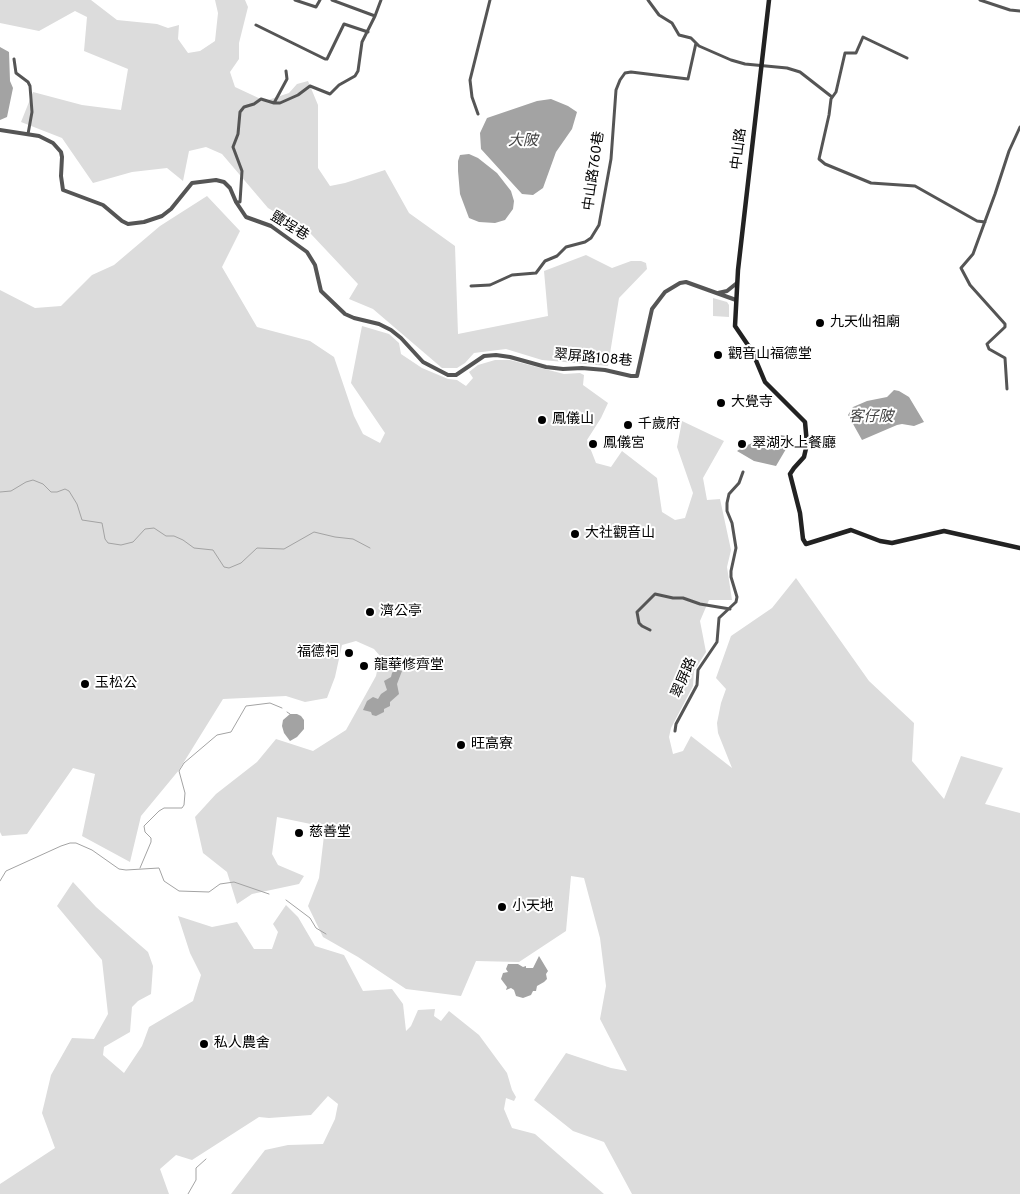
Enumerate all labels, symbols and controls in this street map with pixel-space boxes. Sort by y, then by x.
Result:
street label: 中山路 [729,127,751,171]
street label: 中山路760巷 [581,130,609,212]
water label: 大陂 [508,133,538,151]
street label: 鹽埕巷 [267,209,311,245]
place label: 九天仙祖廟 [830,315,900,331]
marker: 九天仙祖廟 [814,317,826,329]
street label: 翠屏路108巷 [553,347,633,371]
place label: 觀音山福德堂 [728,347,812,363]
marker: 觀音山福德堂 [712,349,724,361]
place label: 大覺寺 [731,395,773,411]
marker: 大覺寺 [715,397,727,409]
water label: 客仔陂 [849,409,893,427]
place label: 鳳儀山 [552,412,594,428]
marker: 鳳儀山 [536,414,548,426]
place label: 千歲府 [638,417,680,433]
marker: 千歲府 [622,419,634,431]
place label: 鳳儀宮 [603,436,645,452]
place label: 翠湖水上餐廳 [752,436,836,452]
marker: 鳳儀宮 [587,438,599,450]
marker: 翠湖水上餐廳 [736,438,748,450]
place label: 大社觀音山 [585,526,655,542]
marker: 大社觀音山 [569,528,581,540]
place label: 濟公亭 [380,604,422,620]
marker: 濟公亭 [364,606,376,618]
place label: 福德祠 [297,645,339,661]
marker: 福德祠 [343,647,355,659]
street label: 翠屏路 [669,655,701,701]
place label: 龍華修齊堂 [374,658,444,674]
marker: 龍華修齊堂 [358,660,370,672]
place label: 玉松公 [95,676,137,692]
marker: 玉松公 [79,678,91,690]
place label: 旺高寮 [471,737,513,753]
marker: 旺高寮 [455,739,467,751]
place label: 慈善堂 [309,825,351,841]
marker: 慈善堂 [293,827,305,839]
place label: 小天地 [512,899,554,915]
marker: 小天地 [496,901,508,913]
place label: 私人農舍 [214,1036,270,1052]
marker: 私人農舍 [198,1038,210,1050]

